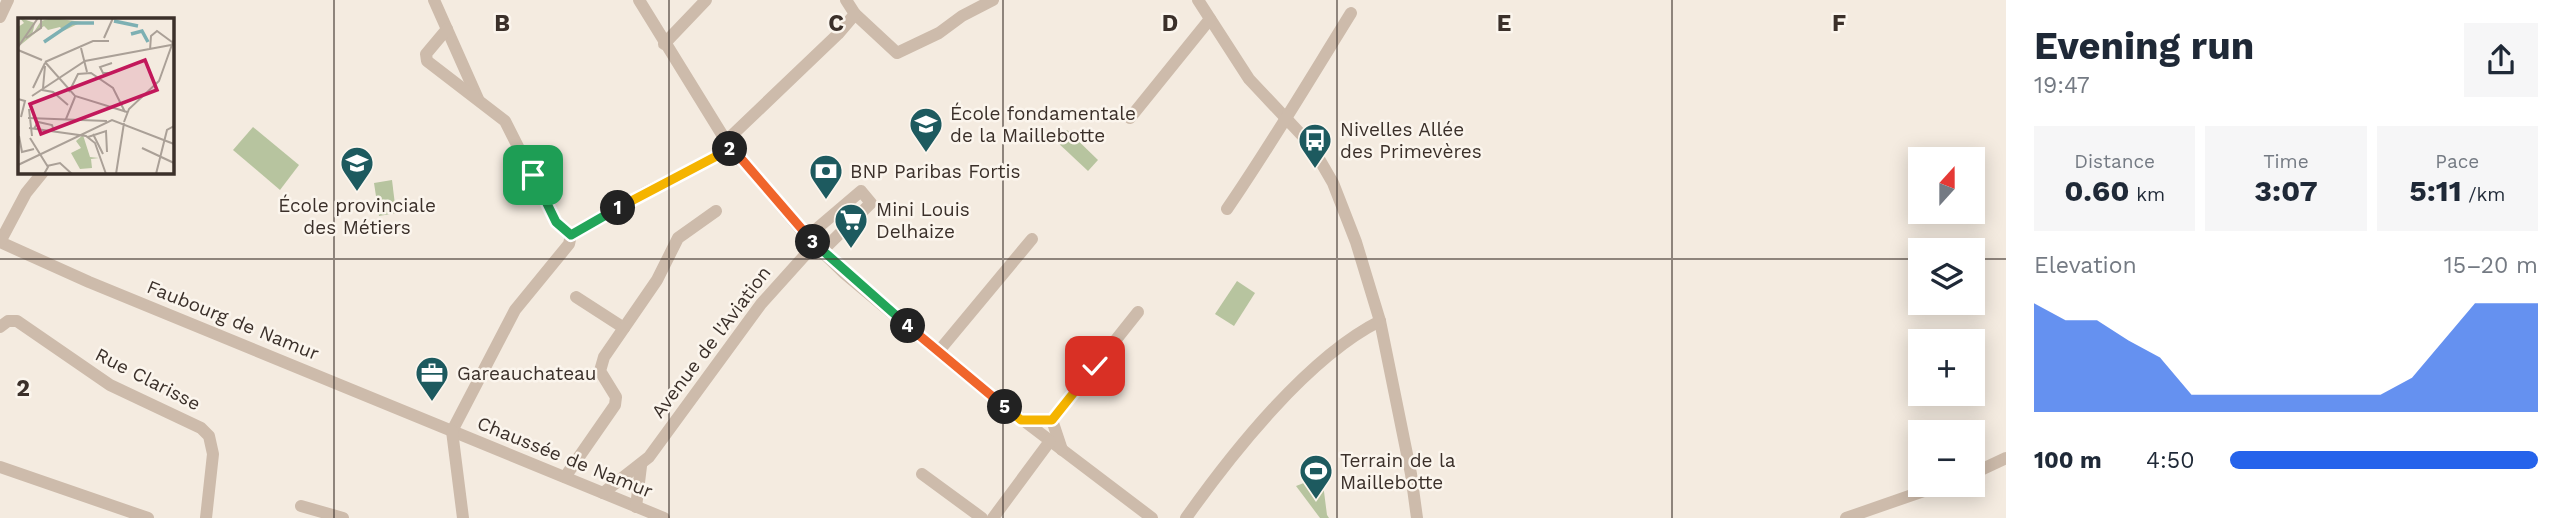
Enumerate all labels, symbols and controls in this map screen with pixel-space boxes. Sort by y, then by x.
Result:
text: B [494,10,510,37]
text: C [828,10,844,37]
text: D [1162,10,1178,37]
text: E [1497,10,1511,37]
text: F [1832,10,1846,37]
inset map [18,18,173,173]
button: share [2464,23,2538,97]
text: Evening run [2034,24,2254,68]
text: 19:47 [2034,72,2090,99]
place label: École fondamentale de la Maillebotte [950,102,1136,147]
school or university icon: École fondamentale de la Maillebotte [907,105,945,154]
place label: Nivelles Allée des Primevères [1340,118,1482,163]
bus stop icon: Nivelles Allée des Primevères [1296,121,1334,170]
pin: 2 [712,132,748,166]
text: 2 [724,137,735,160]
school or university icon: École provinciale des Métiers [338,144,376,193]
pin [503,145,563,205]
north arrow [1908,147,1984,224]
map controls [1908,147,1985,497]
text: Distance [2074,150,2155,173]
text: Time [2263,150,2309,173]
text: Pace [2435,150,2479,173]
bank icon: BNP Paribas Fortis [807,152,845,201]
icon: arrive [514,156,552,194]
place label: BNP Paribas Fortis [850,160,1020,183]
text: 0.60 [2064,173,2130,208]
text: 3:07 [2254,173,2318,208]
text: 5:11 [2409,173,2462,208]
text: km [2130,183,2165,206]
text: /km [2462,183,2505,206]
pin: 1 [600,190,636,226]
place label: École provinciale des Métiers [278,194,436,239]
text: 1 [613,196,622,219]
place label: Mini Louis Delhaize [876,198,970,243]
supermarket icon: Mini Louis Delhaize [832,201,870,250]
pin: 3 [796,224,830,260]
text: 3 [807,230,818,253]
button: layers [1908,238,1985,315]
text: Elevation [2034,252,2137,279]
text: 15–20 m [2444,252,2538,279]
street label: Avenue de l'Aviation [646,261,776,423]
street label: Faubourg de Namur [144,275,323,365]
pin: 4 [890,308,926,344]
text: 4 [901,314,914,337]
button: + [1908,329,1985,406]
pin [1065,336,1125,396]
street label: Rue Clarisse [92,343,204,415]
icon: check [1076,347,1114,385]
office icon: Gareauchateau [413,354,451,403]
place label: Gareauchateau [457,362,597,385]
text: 2 [16,375,30,402]
pin: 5 [988,390,1023,424]
text: 5 [999,395,1010,418]
street label: Chaussée de Namur [474,411,656,503]
button: − [1908,420,1985,497]
text: 100 m [2034,447,2102,474]
text: 4:50 [2146,447,2195,474]
place label: Terrain de la Maillebotte [1340,449,1456,494]
sports icon: Terrain de la Maillebotte [1297,452,1335,501]

